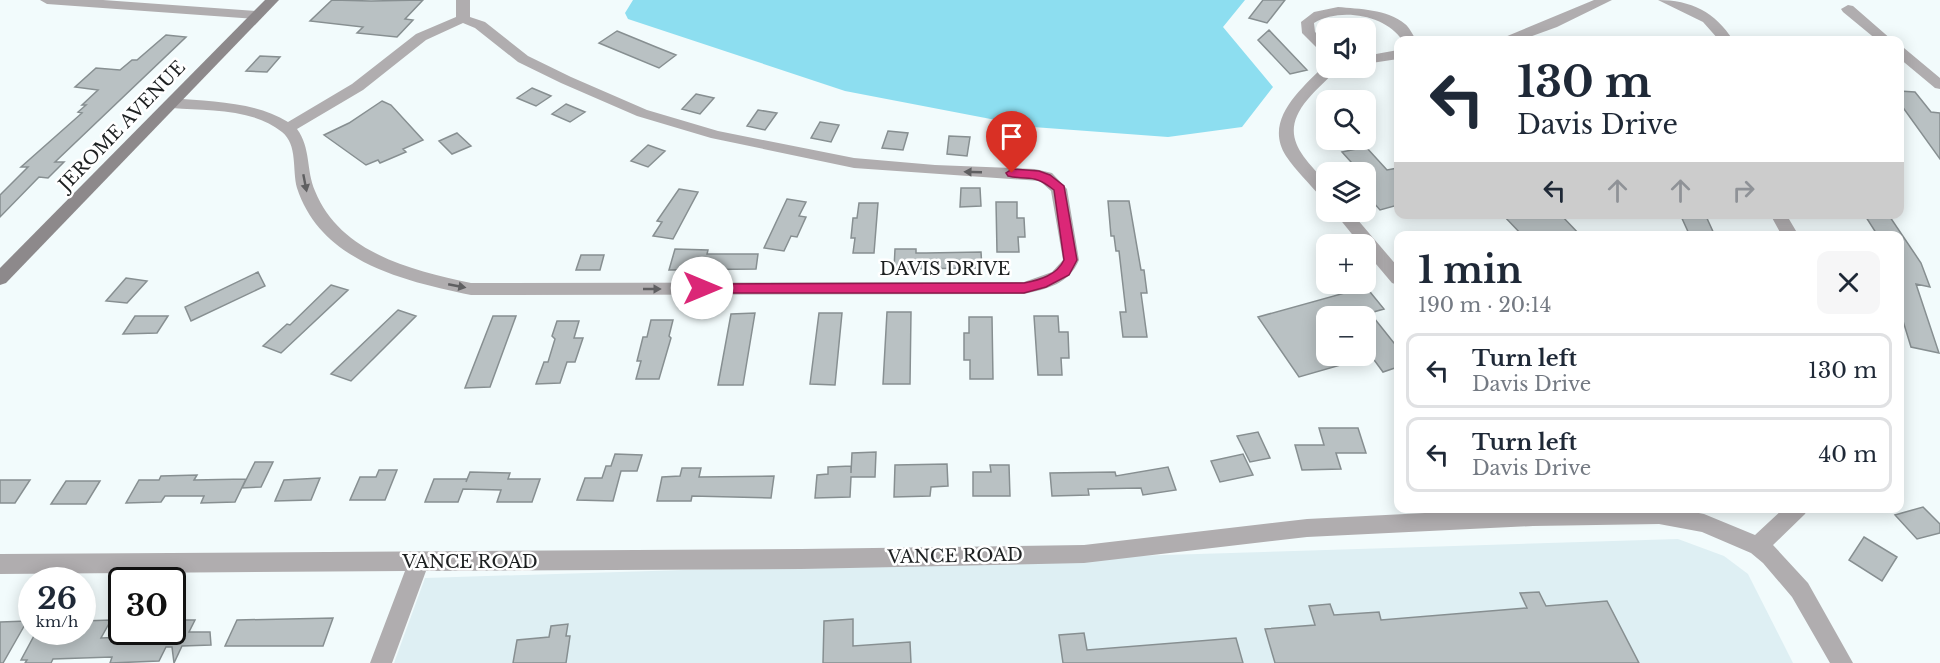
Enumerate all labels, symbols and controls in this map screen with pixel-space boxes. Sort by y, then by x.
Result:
map controls [1316,18,1376,366]
button: sound [1316,18,1376,78]
street label: JEROME AVENUE [53,56,190,197]
text: 130 m [1517,56,1651,108]
icon: left [1418,60,1496,138]
button: search [1316,90,1376,150]
text: Davis Drive [1517,108,1678,141]
pin [986,111,1037,173]
icon: arrive [995,120,1028,153]
button: layers [1316,162,1376,222]
one-way arrow [963,167,982,176]
one-way arrow [301,174,310,193]
icon: left [1538,174,1571,207]
icon: ahead [1601,174,1634,207]
icon: ahead [1664,174,1697,207]
icon: right [1727,174,1760,207]
button: + [1316,234,1376,294]
text: 1 min [1418,248,1522,293]
button: close [1817,251,1880,314]
position arrow [670,256,734,320]
street label: DAVIS DRIVE [880,258,1010,280]
one-way arrow [448,282,467,291]
one-way arrow [642,284,661,293]
text: 190 m · 20:14 [1418,293,1551,317]
button: − [1316,306,1376,366]
text: Turn left [1472,345,1577,372]
icon: left [1421,354,1454,387]
text: 130 m [1808,357,1877,384]
text: Davis Drive [1472,372,1591,396]
text: Turn left [1472,429,1577,456]
icon: left [1421,438,1454,471]
text: 40 m [1819,441,1877,468]
text: Davis Drive [1472,456,1591,480]
street label: VANCE ROAD [886,544,1023,568]
street label: VANCE ROAD [401,551,538,573]
speed limit sign: 30 [108,567,186,645]
text: 26 [37,580,77,617]
text: km/h [36,612,78,631]

